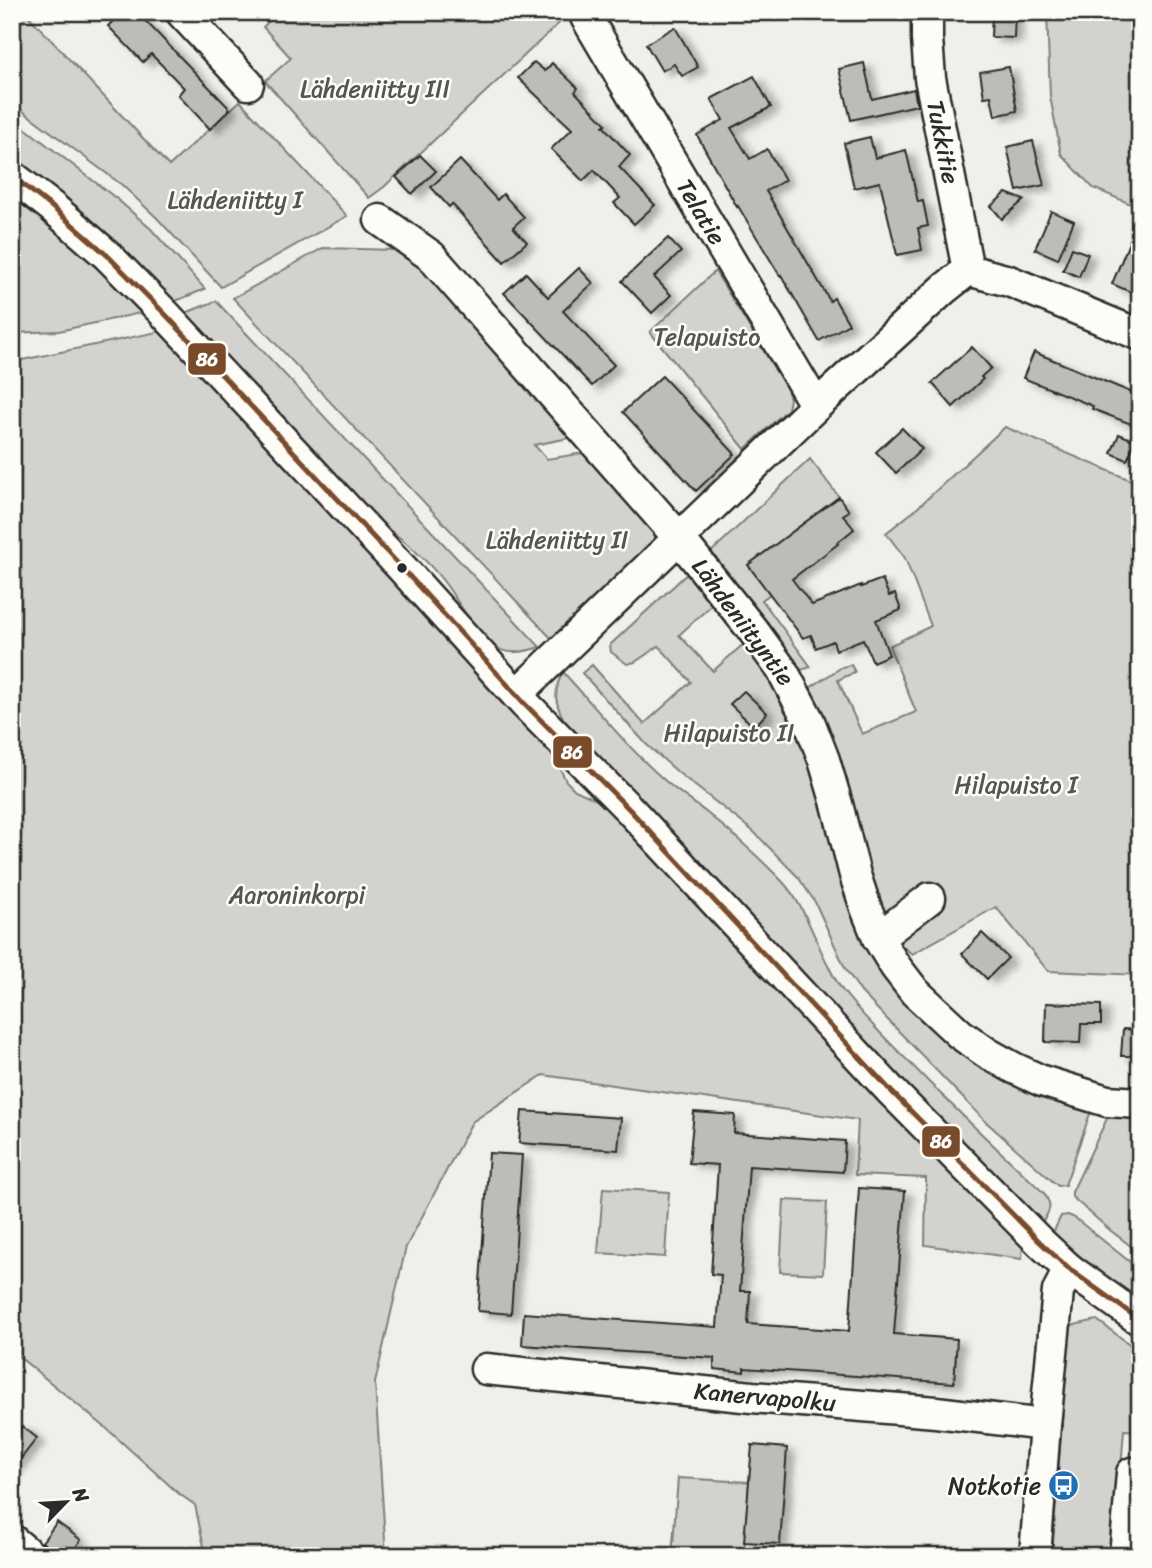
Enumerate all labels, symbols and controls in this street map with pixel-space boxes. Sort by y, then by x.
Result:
park label: Lähdeniitty III [300,68,450,110]
street label: Tukkitie [914,96,972,188]
street label: Telatie [664,170,738,254]
park label: Lähdeniitty I [168,179,304,221]
park label: Telapuisto [653,316,761,358]
line badge: 86 [187,342,227,376]
text: 86 [195,343,218,376]
park label: Lähdeniitty II [486,519,629,561]
street label: Lähdeniityntie [680,549,806,695]
unlabelled marker [395,561,409,575]
park label: Hilapuisto II [664,712,795,754]
line badge: 86 [552,735,593,769]
text: 86 [560,736,583,769]
park label: Hilapuisto I [955,764,1079,806]
park label: Aaroninkorpi [228,874,367,916]
line badge: 86 [921,1125,961,1158]
text: 86 [929,1125,952,1158]
street label: Kanervapolku [692,1370,838,1424]
place label: Notkotie [948,1465,1041,1507]
north arrow [32,1466,102,1536]
bus stop icon: Notkotie [1047,1469,1081,1503]
text: N [63,1481,99,1509]

